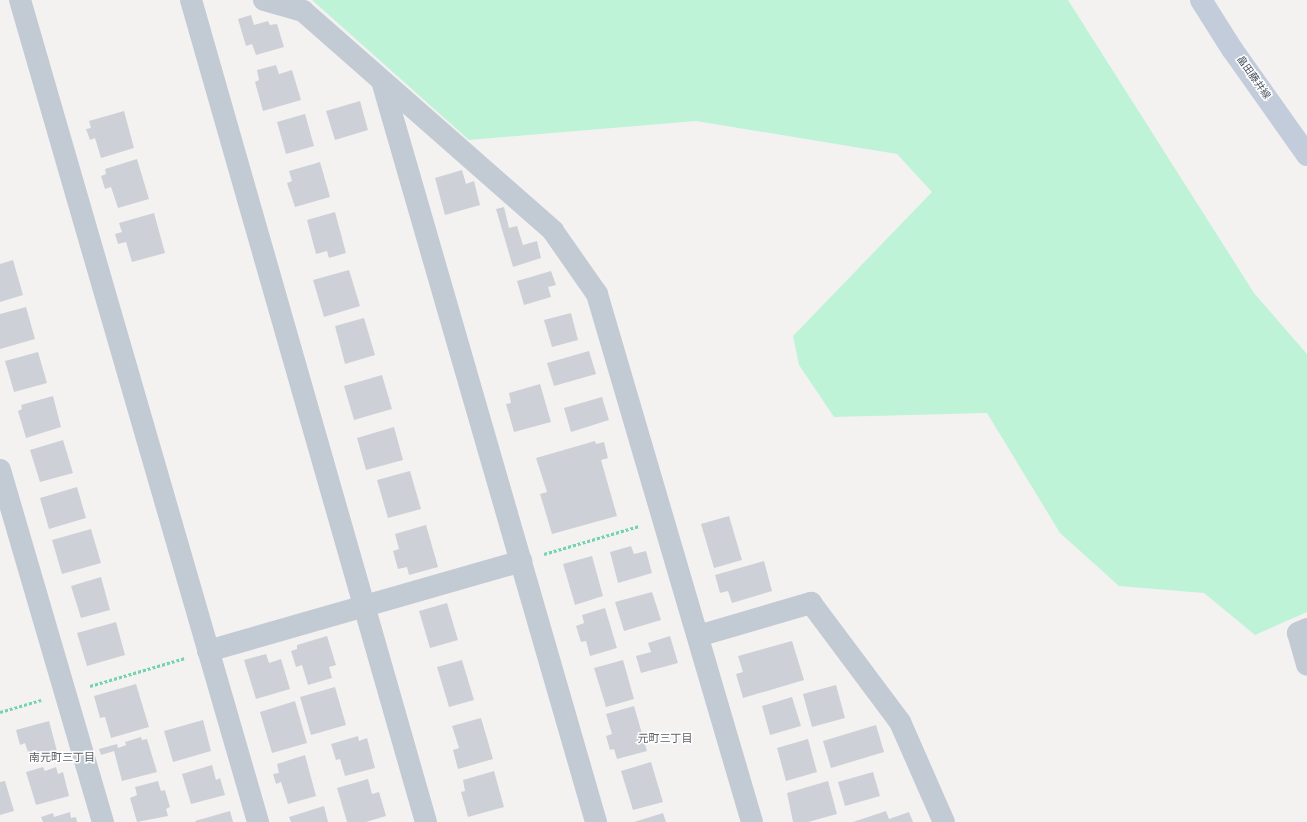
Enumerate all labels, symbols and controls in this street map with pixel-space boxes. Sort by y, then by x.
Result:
street label: 畠田藤井線 [1234,54,1272,102]
district label: 元町三丁目 [638,732,692,746]
district label: 南元町三丁目 [29,751,95,765]

